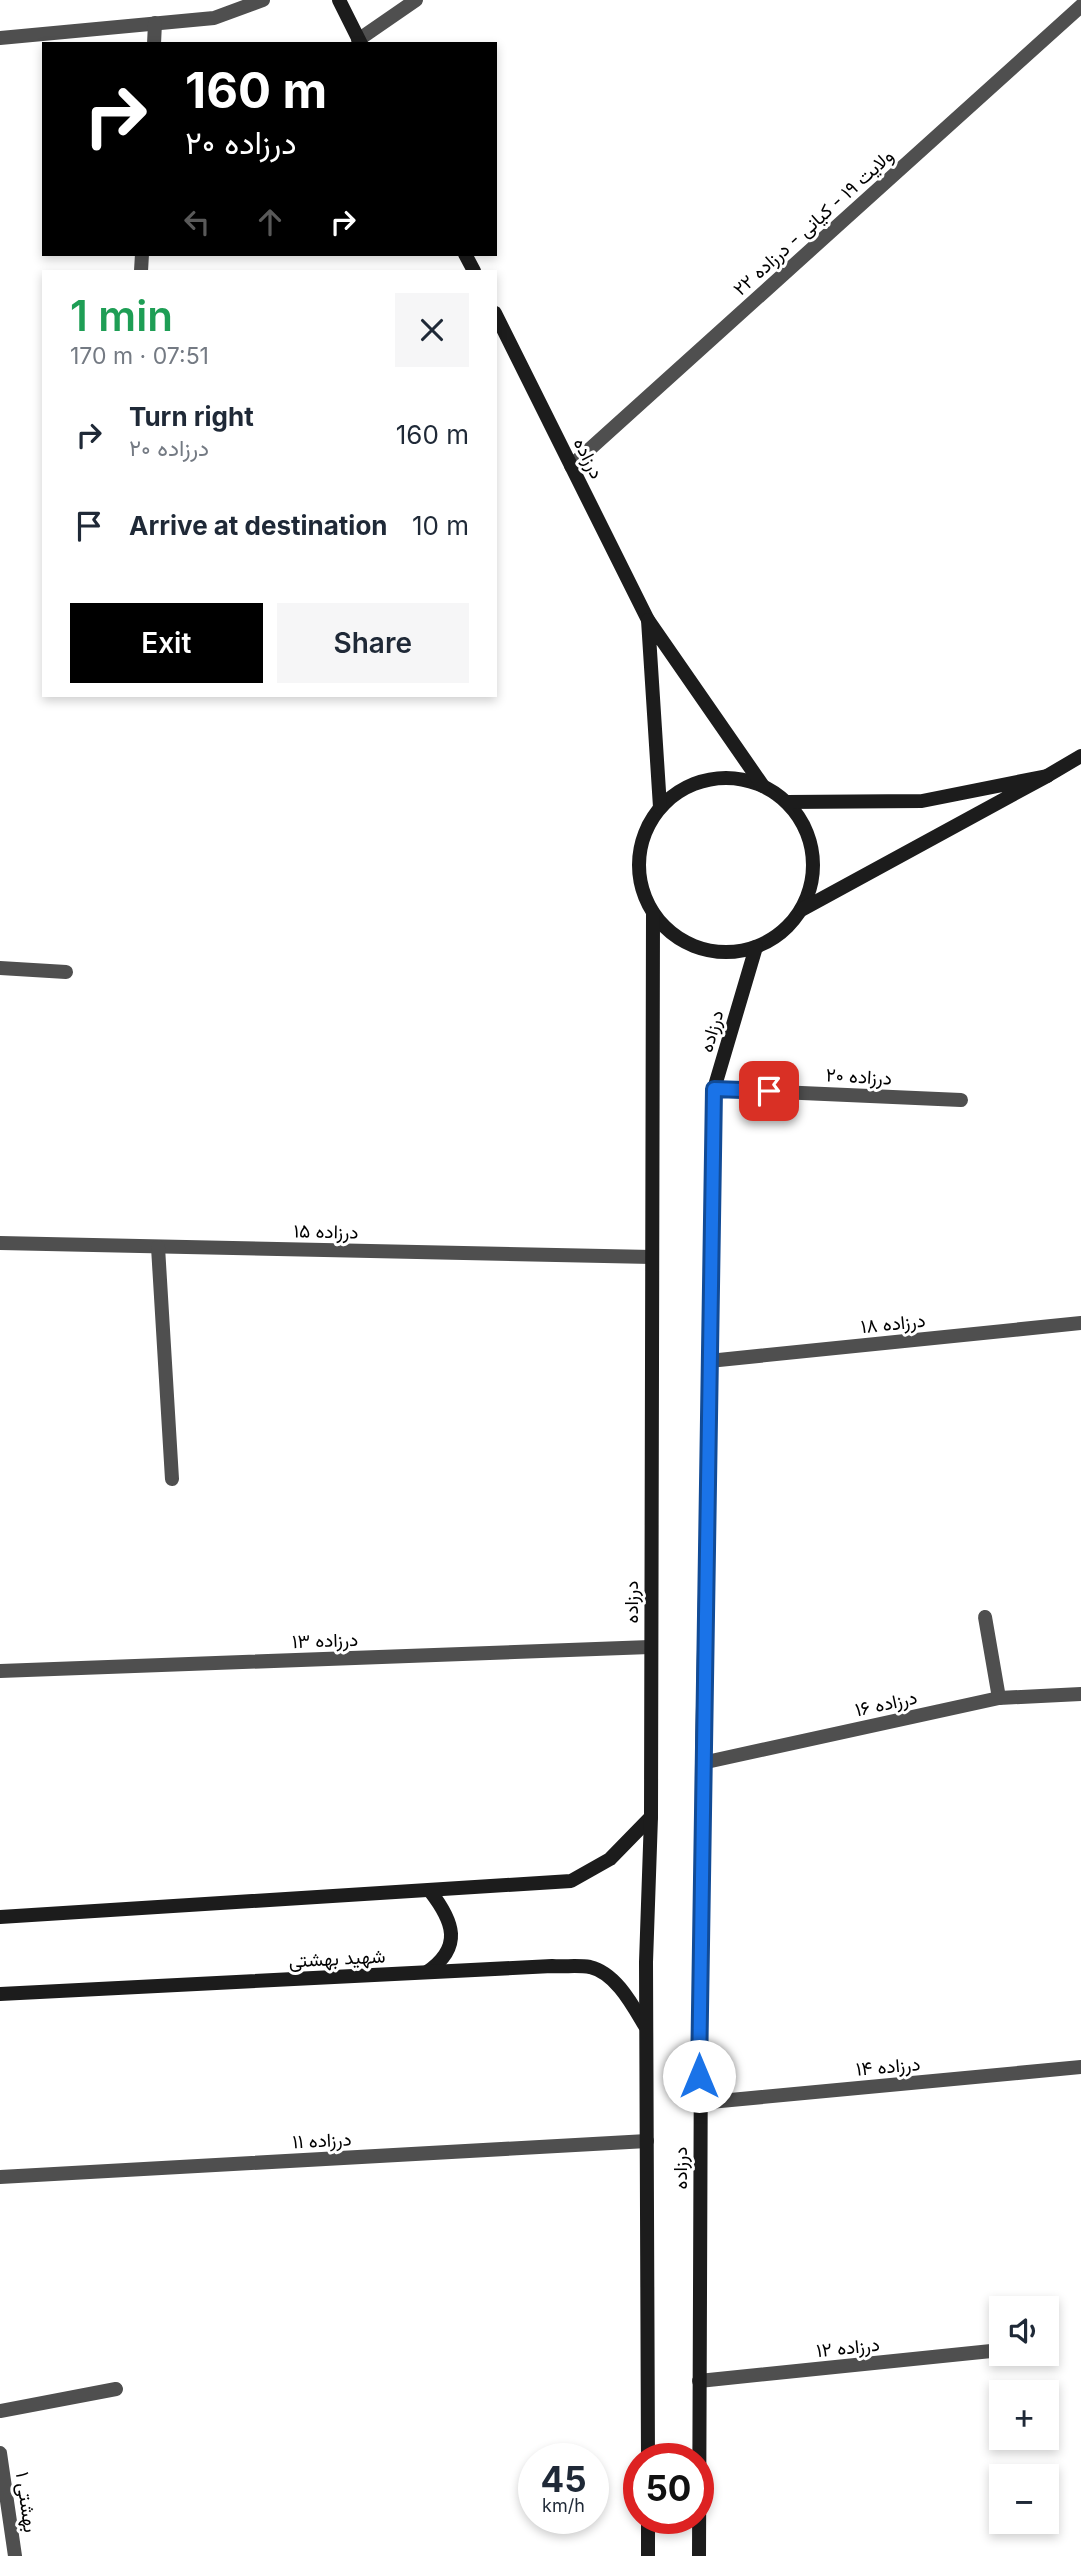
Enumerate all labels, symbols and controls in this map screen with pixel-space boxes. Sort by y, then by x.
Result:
text: 160 m [185,61,327,120]
icon: right [70,70,161,161]
text: درزاده ۲۰ [185,123,296,162]
street label: ولایت ۱۹ - کیانی - درزاده ۲۲ [728,144,898,300]
icon: left [178,203,216,241]
icon: ahead [251,203,289,241]
icon: right [324,203,362,241]
text: 1 min [70,290,173,341]
button: close [395,293,469,367]
text: 170 m · 07:51 [70,342,209,370]
text: Turn right [129,401,254,432]
icon: right [70,416,108,454]
text: 160 m [396,419,469,450]
text: درزاده ۲۰ [129,434,209,462]
street label: درزاده [569,434,609,483]
icon: arrive [70,507,108,545]
text: Arrive at destination [129,510,388,541]
text: 10 m [412,510,469,541]
button: Exit [70,603,263,683]
button: Share [277,603,469,683]
street label: درزاده [695,1007,728,1055]
pin [739,1061,799,1121]
street label: درزاده ۲۰ [825,1063,893,1090]
icon: arrive [750,1072,788,1110]
street label: درزاده ۱۵ [293,1219,359,1244]
street label: درزاده ۱۸ [860,1309,927,1338]
street label: درزاده [620,1581,643,1623]
street label: درزاده ۱۳ [292,1628,359,1653]
street label: درزاده ۱۶ [853,1686,919,1721]
street label: شهید بهشتی [288,1944,386,1973]
position arrow [662,2039,736,2113]
street label: درزاده ۱۴ [855,2052,921,2081]
street label: درزاده ۱۱ [292,2127,352,2154]
street label: درزاده [669,2147,692,2189]
map controls [989,2296,1059,2534]
button: sound [989,2296,1059,2366]
street label: درزاده ۱۲ [815,2333,881,2362]
button: + [989,2380,1059,2450]
speed limit sign: 50 [623,2443,714,2534]
text: 45 [540,2458,587,2500]
button: − [989,2464,1059,2534]
street label: بهشتی ۱ [11,2470,42,2534]
text: km/h [542,2495,585,2516]

